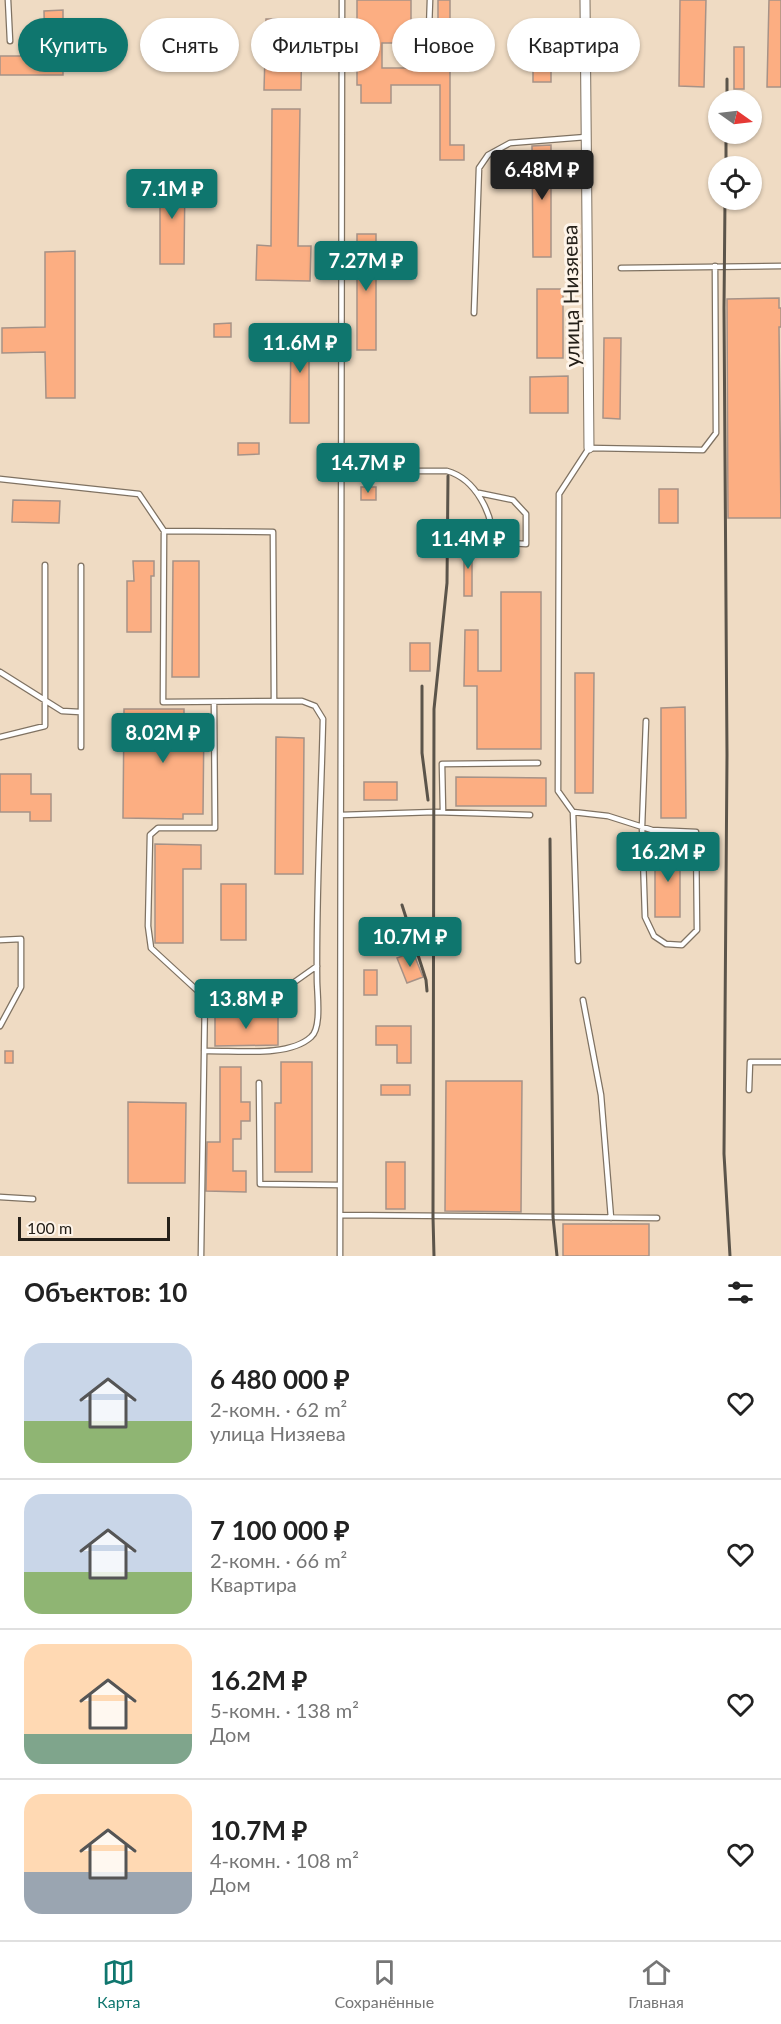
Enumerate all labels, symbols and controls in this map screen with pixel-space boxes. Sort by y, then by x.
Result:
chip: Купить [18,18,128,72]
chip: Снять [140,18,239,72]
chip: Фильтры [251,18,380,72]
chip: Новое [392,18,495,72]
chip: Квартира [507,18,640,72]
north arrow [708,90,762,144]
map controls [708,90,762,210]
pin: 6.48M ₽ [487,150,597,201]
button: locate [708,156,762,210]
text: 6.48M ₽ [505,157,579,181]
pin: 7.1M ₽ [123,169,221,220]
text: 7.1M ₽ [140,176,204,200]
street label: улица Низяева [556,225,584,367]
pin: 7.27M ₽ [311,241,421,292]
text: 7.27M ₽ [329,248,403,272]
pin: 11.6M ₽ [245,323,355,374]
text: 11.6M ₽ [263,330,337,354]
pin: 14.7M ₽ [313,443,423,494]
text: 14.7M ₽ [331,450,405,474]
pin: 11.4M ₽ [413,519,523,570]
text: 11.4M ₽ [431,526,505,550]
pin: 8.02M ₽ [108,713,218,764]
text: 8.02M ₽ [126,720,200,744]
pin: 16.2M ₽ [613,832,723,883]
text: 16.2M ₽ [631,839,705,863]
pin: 10.7M ₽ [355,917,465,968]
text: 10.7M ₽ [373,924,447,948]
pin: 13.8M ₽ [191,979,301,1030]
text: 13.8M ₽ [209,986,283,1010]
scale bar [18,1214,170,1242]
text: 100 m [27,1218,72,1237]
text: Объектов: 10 [24,1276,187,1308]
icon: filters [724,1276,757,1309]
text: 6 480 000 ₽ [210,1363,350,1395]
icon: home [72,1367,144,1439]
icon: heart [724,1387,757,1420]
text: 2-комн. · 62 m² [210,1397,347,1421]
text: улица Низяева [210,1421,346,1445]
text: 7 100 000 ₽ [210,1514,350,1546]
icon: home [72,1518,144,1590]
icon: heart [724,1538,757,1571]
text: 2-комн. · 66 m² [210,1548,347,1572]
text: Квартира [210,1572,297,1596]
text: 16.2M ₽ [210,1664,307,1696]
icon: home [72,1668,144,1740]
icon: heart [724,1688,757,1721]
text: 5-комн. · 138 m² [210,1698,359,1722]
text: Дом [210,1722,251,1746]
text: 10.7M ₽ [210,1814,307,1846]
icon: home [72,1818,144,1890]
icon: heart [724,1838,757,1871]
text: 4-комн. · 108 m² [210,1848,359,1872]
text: Дом [210,1872,251,1896]
tab: Карта [97,1956,140,2011]
tab: Сохранённые [335,1956,434,2011]
tab: Главная [628,1956,684,2011]

